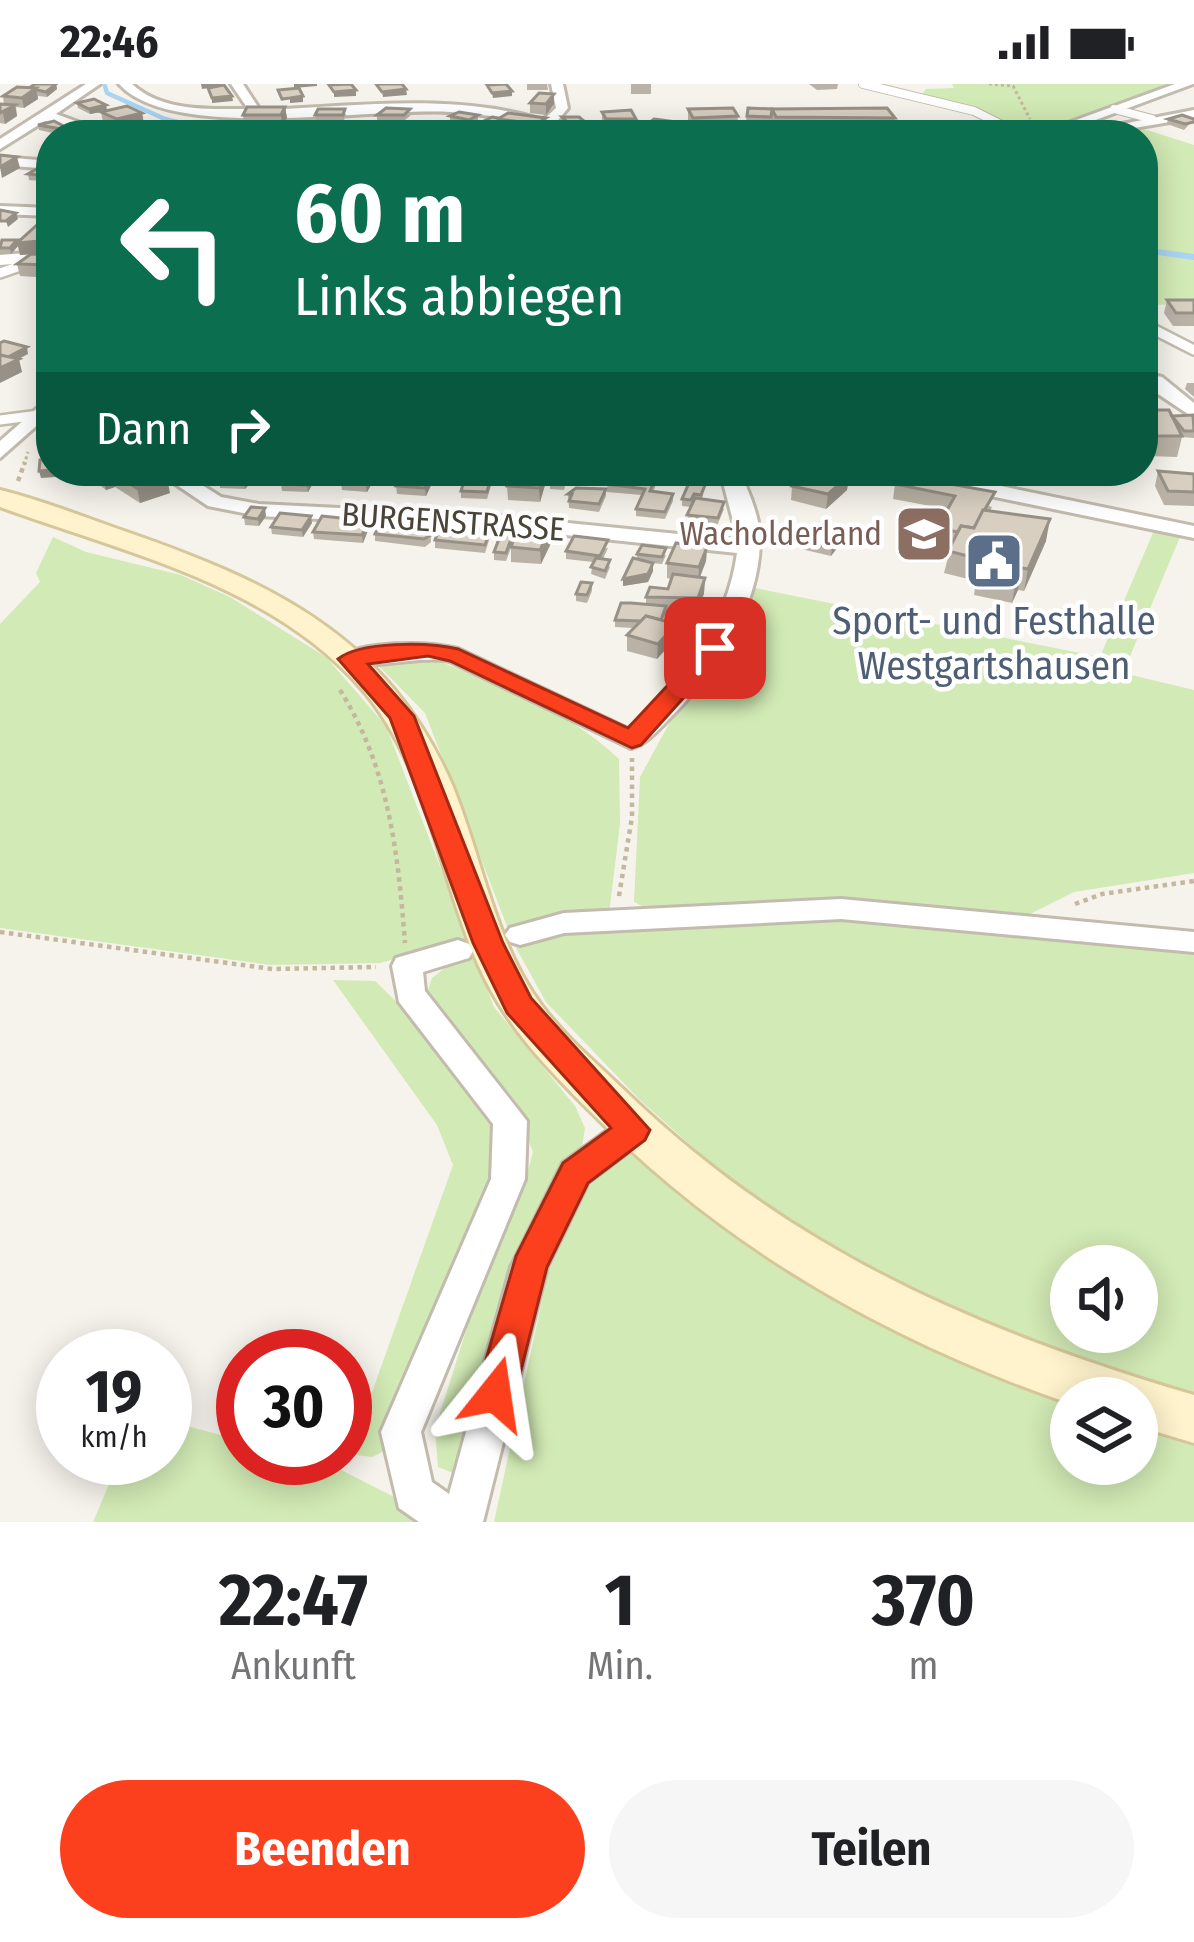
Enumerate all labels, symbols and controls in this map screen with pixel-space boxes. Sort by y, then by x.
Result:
text: 22:46 [60,15,158,69]
text: 60 m [294,163,465,264]
icon: left [96,168,252,324]
text: Links abbiegen [294,265,624,329]
icon: right [215,396,281,462]
text: Dann [96,402,191,456]
street label: BURGENSTRASSE [340,494,566,550]
school or university icon: Wacholderland [893,503,955,565]
place label: Wacholderland [679,514,882,554]
public building icon: Sport- und Festhalle Westgartshausen [963,530,1025,592]
pin [664,597,766,699]
place label: Sport- und Festhalle Westgartshausen [832,598,1156,689]
icon: arrive [682,615,748,681]
map controls [1050,1245,1158,1485]
button: sound [1050,1245,1158,1353]
speed limit sign: 30 [216,1329,372,1485]
position arrow [432,1331,558,1457]
text: 19 [86,1356,142,1428]
button: layers [1050,1377,1158,1485]
text: km/h [81,1419,147,1455]
text: 22:47 [219,1558,368,1644]
text: 1 [605,1558,635,1644]
text: 370 [872,1558,975,1644]
text: Ankunft [231,1643,356,1689]
text: Min. [587,1643,653,1689]
text: m [909,1643,939,1689]
button: Beenden [60,1780,585,1918]
button: Teilen [609,1780,1134,1918]

